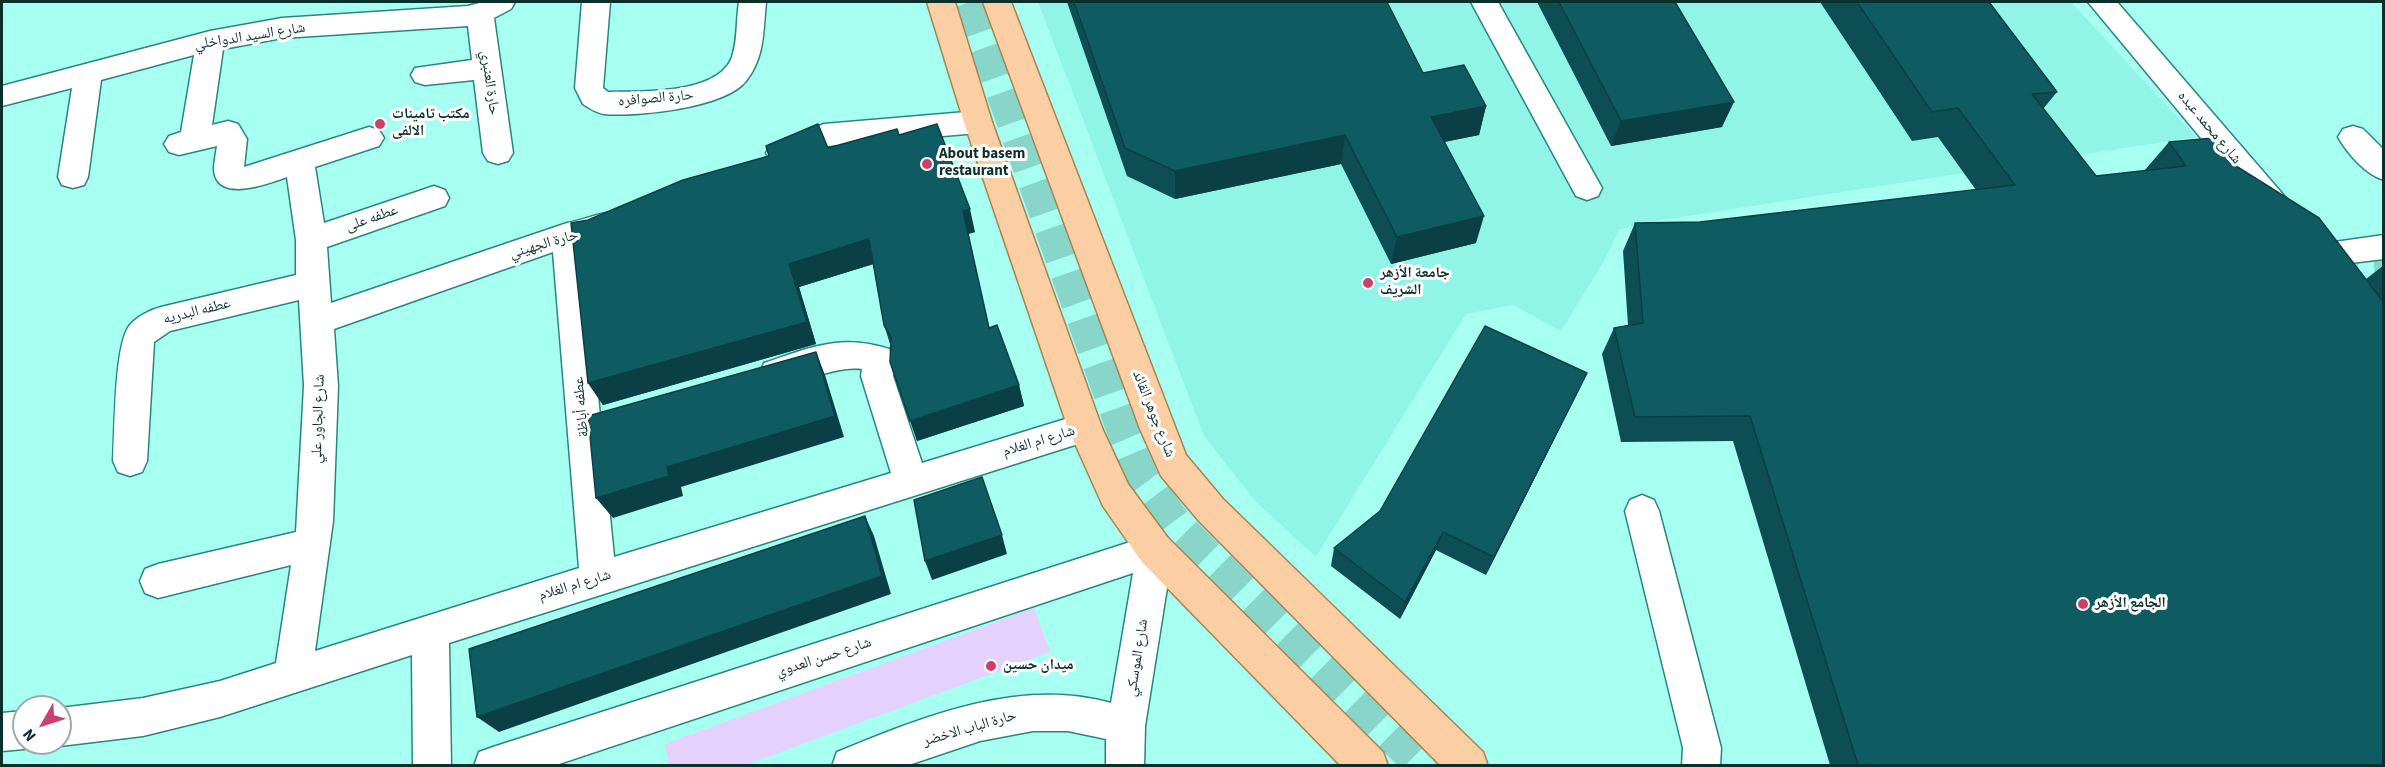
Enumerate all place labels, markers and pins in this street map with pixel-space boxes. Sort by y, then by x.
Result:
place label: مكتب تامينات الالفى [392,106,470,141]
marker: مكتب تامينات الالفى [373,117,387,131]
place label: About basem restaurant [939,146,1025,181]
marker: About basem restaurant [920,157,934,171]
place label: جامعة الأزهر الشريف [1380,265,1450,300]
marker: جامعة الأزهر الشريف [1361,276,1375,290]
place label: الجامع الأزهر [2095,595,2166,613]
marker: الجامع الأزهر [2076,597,2090,611]
place label: ميدان حسين [1003,657,1074,675]
marker: ميدان حسين [984,659,998,673]

